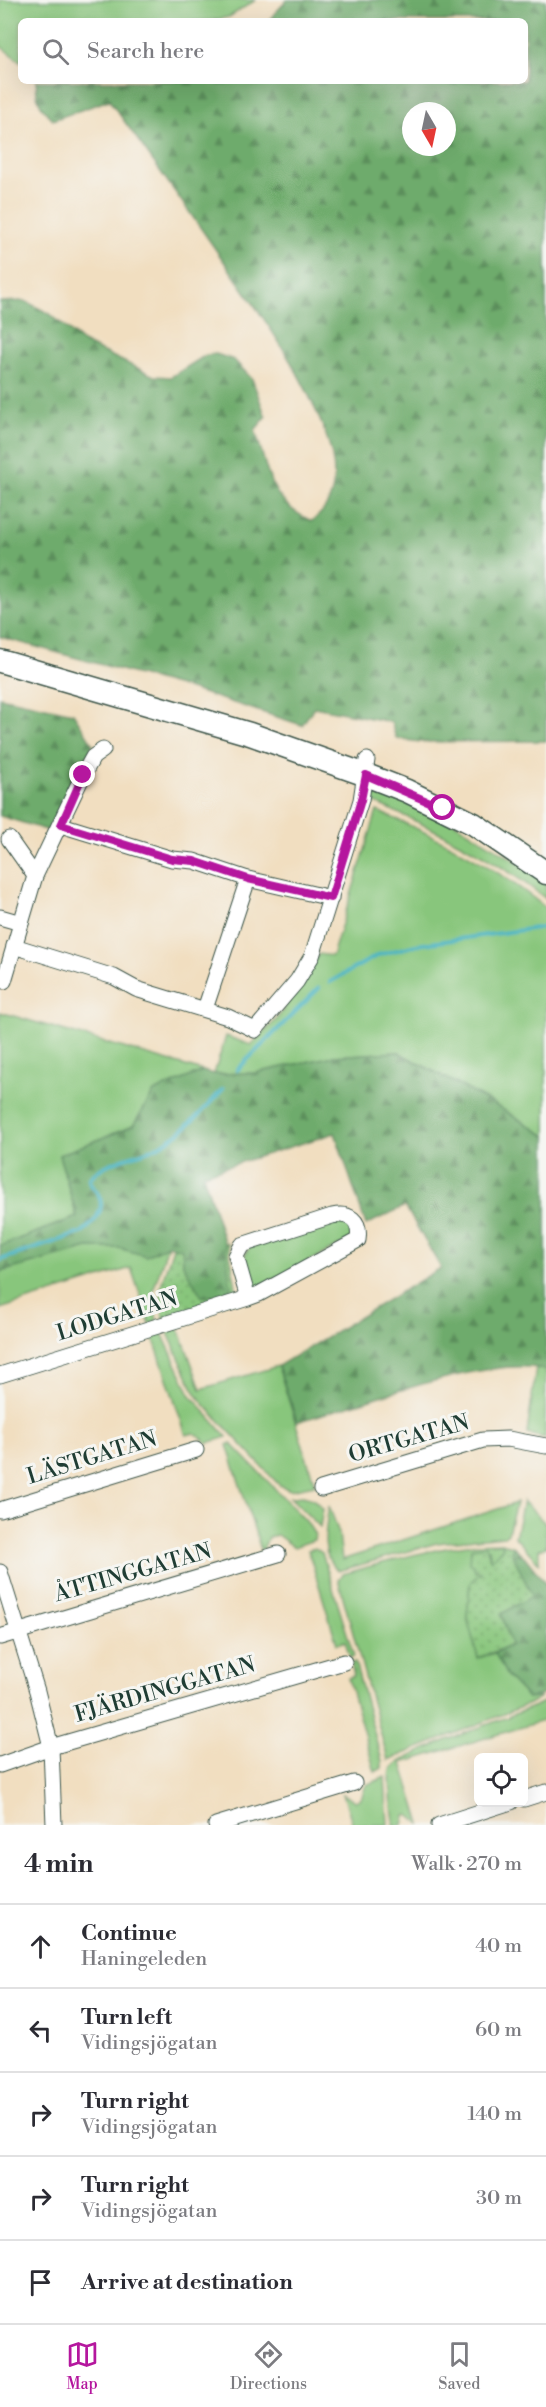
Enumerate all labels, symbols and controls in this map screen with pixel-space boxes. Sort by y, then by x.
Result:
search box [18,18,528,84]
icon: search [39,35,72,68]
text: Search here [87,38,204,65]
north arrow [402,102,456,156]
route end [69,761,95,787]
route start [429,794,455,820]
street label: LODGATAN [53,1285,181,1347]
street label: ORTGATAN [346,1409,473,1469]
street label: LÄSTGATAN [23,1424,161,1491]
street label: ÅTTINGGATAN [50,1537,215,1609]
street label: FJÄRDINGGATAN [71,1650,259,1729]
map controls [474,1753,528,1807]
button: locate [474,1753,528,1807]
text: 4 min [24,1848,94,1880]
text: Walk · 270 m [411,1852,522,1877]
text: Continue [81,1920,177,1947]
icon: ahead [24,1930,57,1963]
text: 40 m [475,1934,522,1959]
text: Haningeleden [81,1947,207,1972]
text: Turn left [81,2004,172,2031]
icon: left [24,2014,57,2047]
text: 60 m [475,2018,522,2043]
text: Vidingsjögatan [81,2031,218,2056]
text: Turn right [81,2088,189,2115]
icon: right [24,2098,57,2131]
text: 140 m [467,2102,522,2127]
text: Vidingsjögatan [81,2115,218,2140]
text: Turn right [81,2172,189,2199]
icon: right [24,2182,57,2215]
text: 30 m [476,2186,522,2211]
text: Vidingsjögatan [81,2199,218,2224]
icon: arrive [24,2266,57,2299]
text: Arrive at destination [81,2269,293,2296]
tab: Map [66,2338,99,2394]
tab: Directions [230,2338,307,2394]
tab: Saved [438,2338,480,2394]

